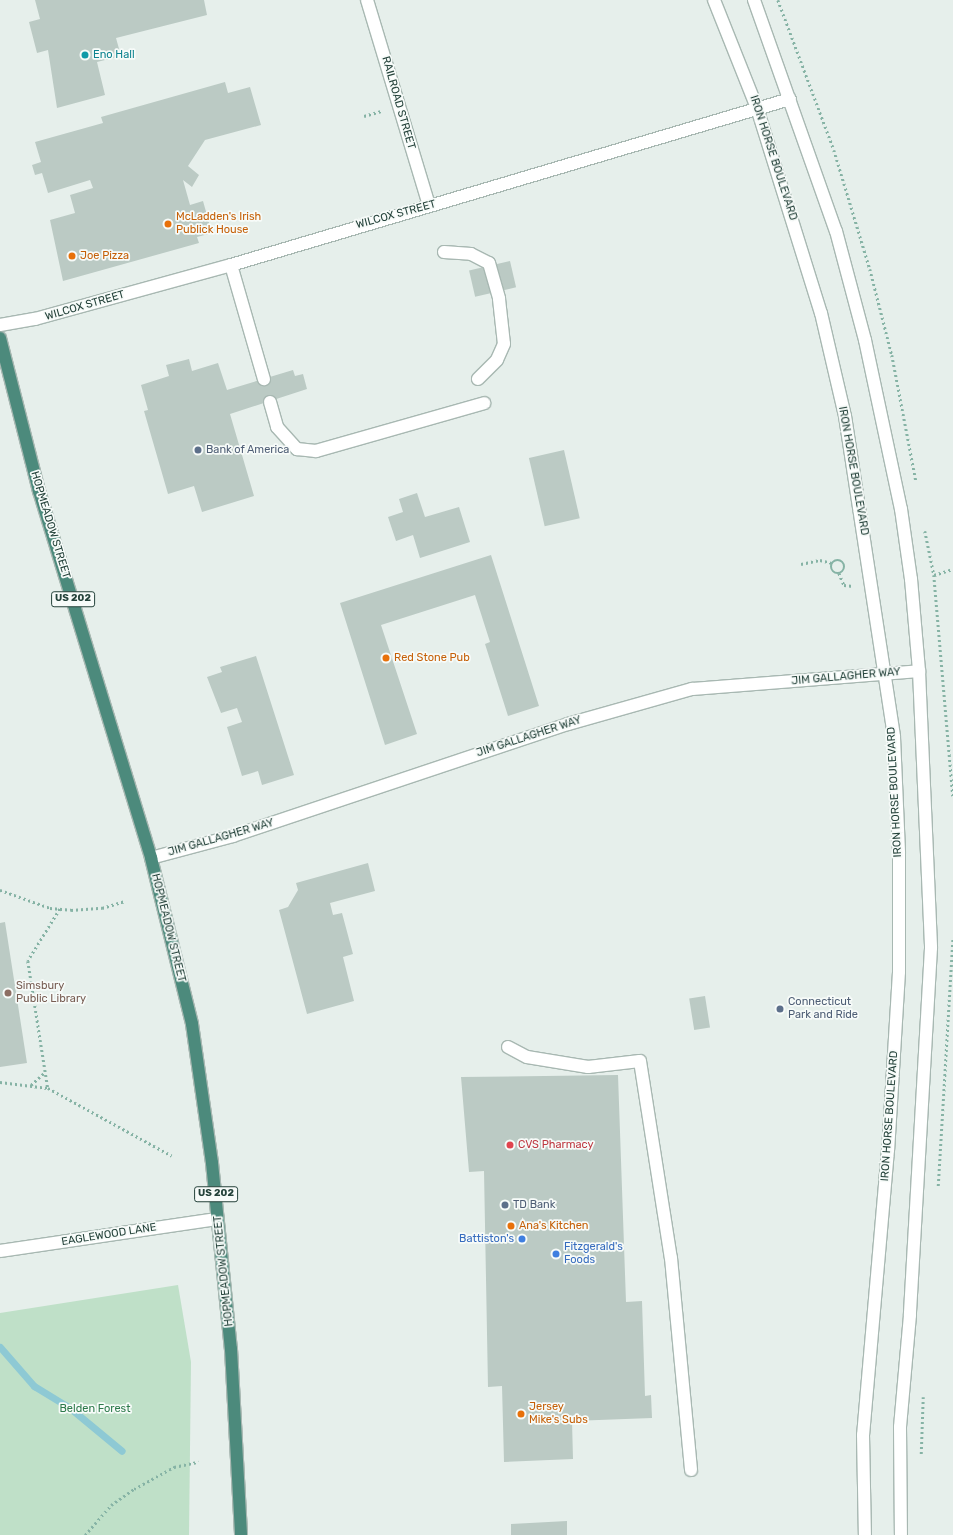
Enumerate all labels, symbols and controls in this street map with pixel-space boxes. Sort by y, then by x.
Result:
place label: Eno Hall [93,48,135,62]
marker: Eno Hall [80,50,90,60]
street label: RAILROAD STREET [378,55,418,151]
street label: IRON HORSE BOULEVARD [747,94,799,222]
street label: WILCOX STREET [355,198,437,232]
place label: McLadden's Irish Publick House [176,211,261,237]
marker: McLadden's Irish Publick House [163,219,173,229]
place label: Joe Pizza [80,249,129,263]
marker: Joe Pizza [67,251,77,261]
street label: WILCOX STREET [44,288,126,324]
street label: IRON HORSE BOULEVARD [835,405,871,537]
place label: Bank of America [206,443,290,457]
marker: Bank of America [193,445,203,455]
street label: HOPMEADOW STREET [27,470,73,580]
road number: US 202 [51,591,95,607]
place label: Red Stone Pub [394,651,470,665]
marker: Red Stone Pub [381,653,391,663]
street label: JIM GALLAGHER WAY [791,666,901,688]
street label: JIM GALLAGHER WAY [475,714,583,760]
street label: IRON HORSE BOULEVARD [885,726,905,858]
street label: JIM GALLAGHER WAY [166,817,276,859]
street label: HOPMEADOW STREET [148,872,188,984]
place label: Simsbury Public Library [16,980,86,1006]
marker: Simsbury Public Library [3,988,13,998]
place label: Connecticut Park and Ride [788,996,858,1022]
marker: Connecticut Park and Ride [775,1004,785,1014]
street label: IRON HORSE BOULEVARD [879,1050,901,1182]
place label: CVS Pharmacy [518,1138,593,1152]
marker: CVS Pharmacy [505,1140,515,1150]
road number: US 202 [194,1186,238,1202]
place label: TD Bank [513,1198,555,1212]
marker: TD Bank [500,1200,510,1210]
street label: HOPMEADOW STREET [212,1215,236,1327]
place label: Ana's Kitchen [519,1219,588,1233]
street label: EAGLEWOOD LANE [61,1221,157,1249]
marker: Ana's Kitchen [506,1221,516,1231]
place label: Battiston's [459,1232,514,1246]
marker: Battiston's [517,1234,527,1244]
place label: Fitzgerald's Foods [564,1241,623,1267]
marker: Fitzgerald's Foods [551,1249,561,1259]
place label: Jersey Mike's Subs [529,1401,588,1427]
park label: Belden Forest [60,1402,130,1416]
marker: Jersey Mike's Subs [516,1409,526,1419]

